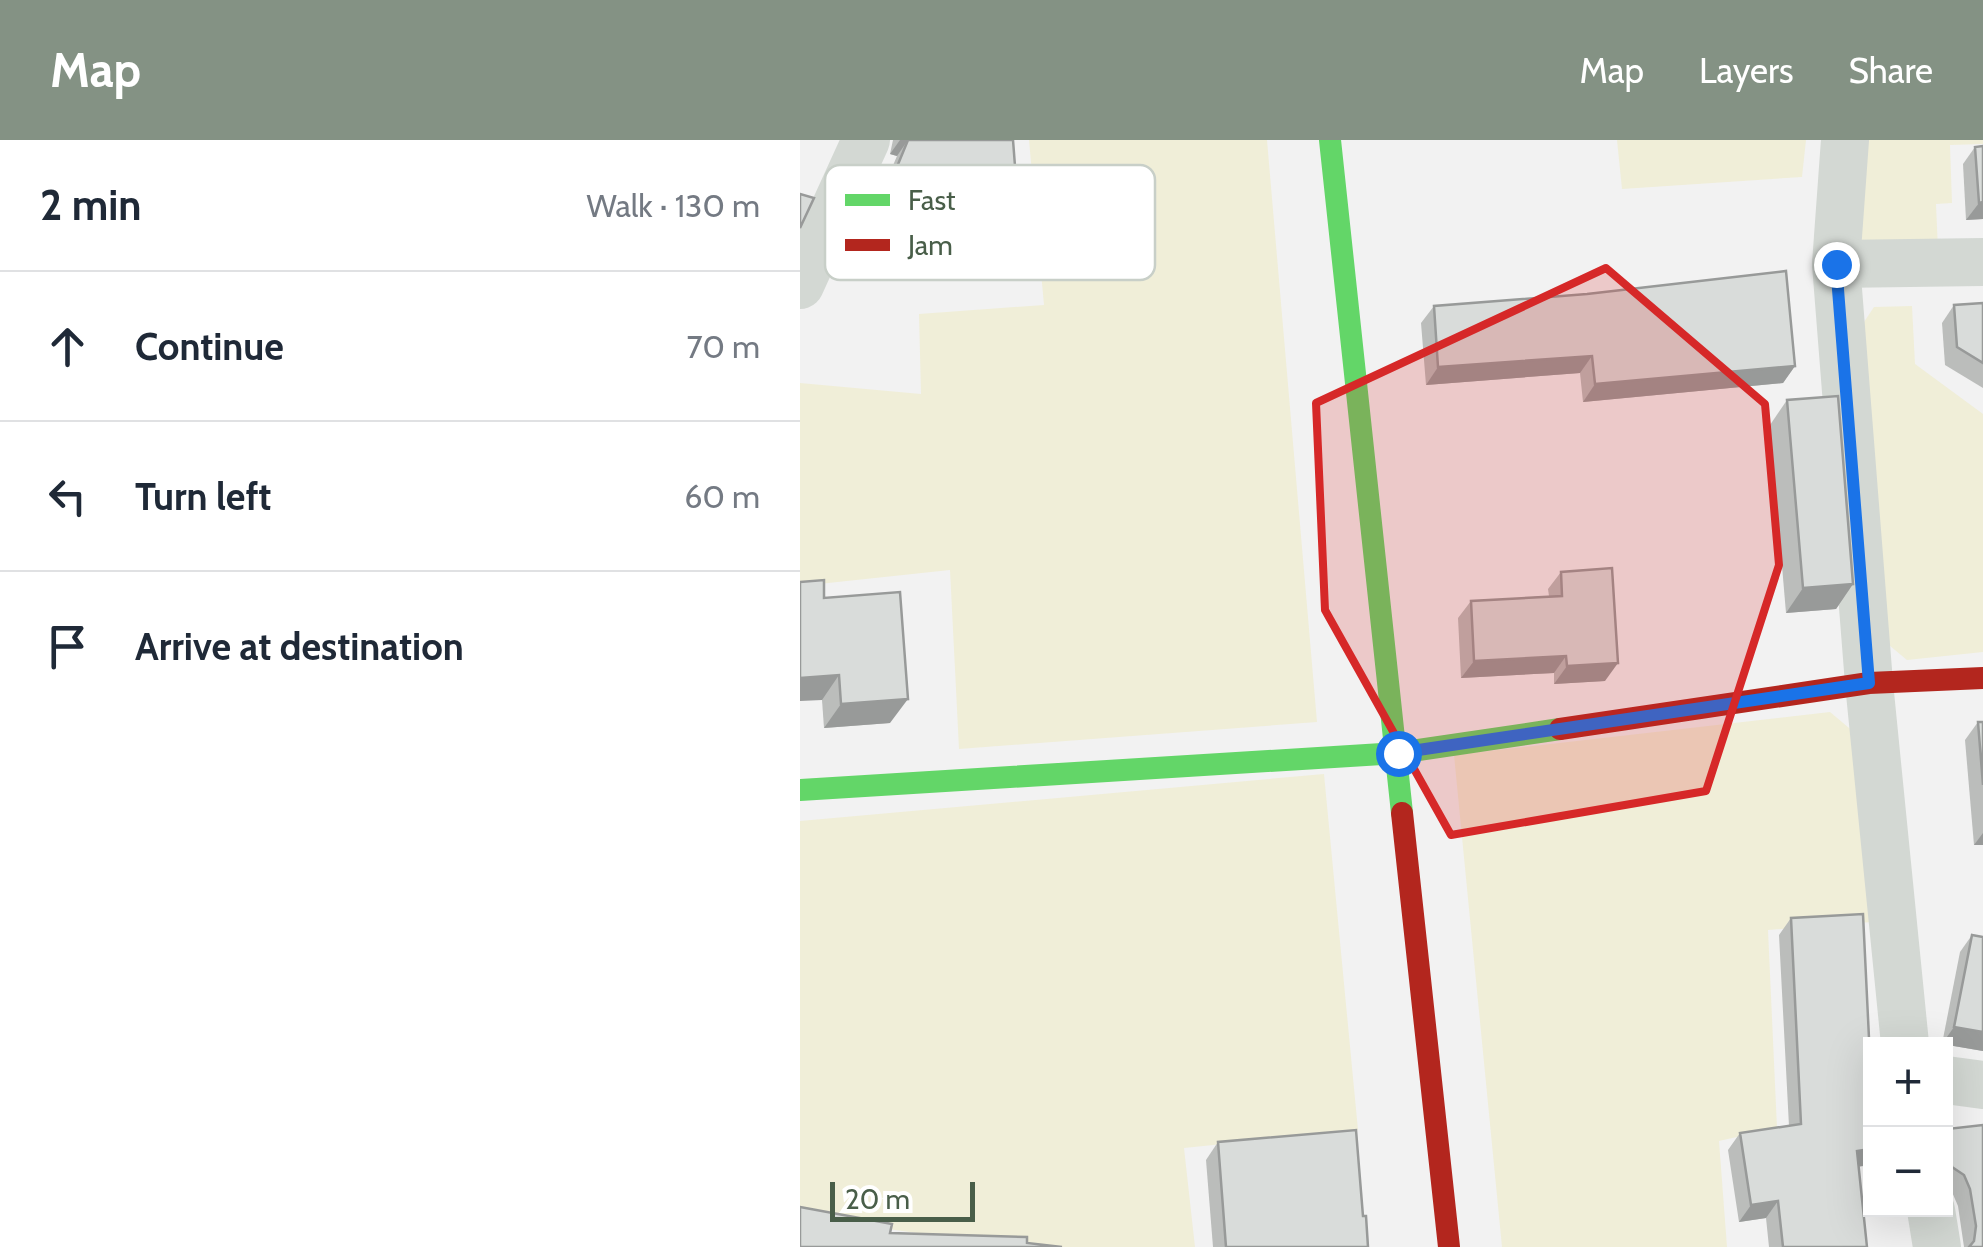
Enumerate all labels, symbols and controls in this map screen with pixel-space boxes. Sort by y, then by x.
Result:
text: Map [50,41,141,99]
text: Map [1580,49,1644,92]
text: Layers [1699,49,1793,92]
text: Share [1848,49,1933,92]
legend [825,165,1155,280]
text: 2 min [40,179,141,231]
text: Fast [908,183,956,217]
text: Walk · 130 m [586,186,760,225]
text: Jam [907,228,953,262]
route end [1814,242,1860,288]
icon: ahead [40,319,95,374]
text: Continue [135,323,284,370]
text: 70 m [687,327,760,366]
icon: left [40,469,95,524]
text: Turn left [135,473,271,520]
text: 60 m [684,477,760,516]
icon: arrive [40,619,95,674]
text: Arrive at destination [135,623,464,670]
route start [1376,731,1422,777]
map controls [1863,1037,1953,1217]
button: + [1863,1037,1953,1127]
button: − [1863,1127,1953,1217]
scale bar [830,1177,975,1222]
text: 20 m [845,1182,910,1216]

